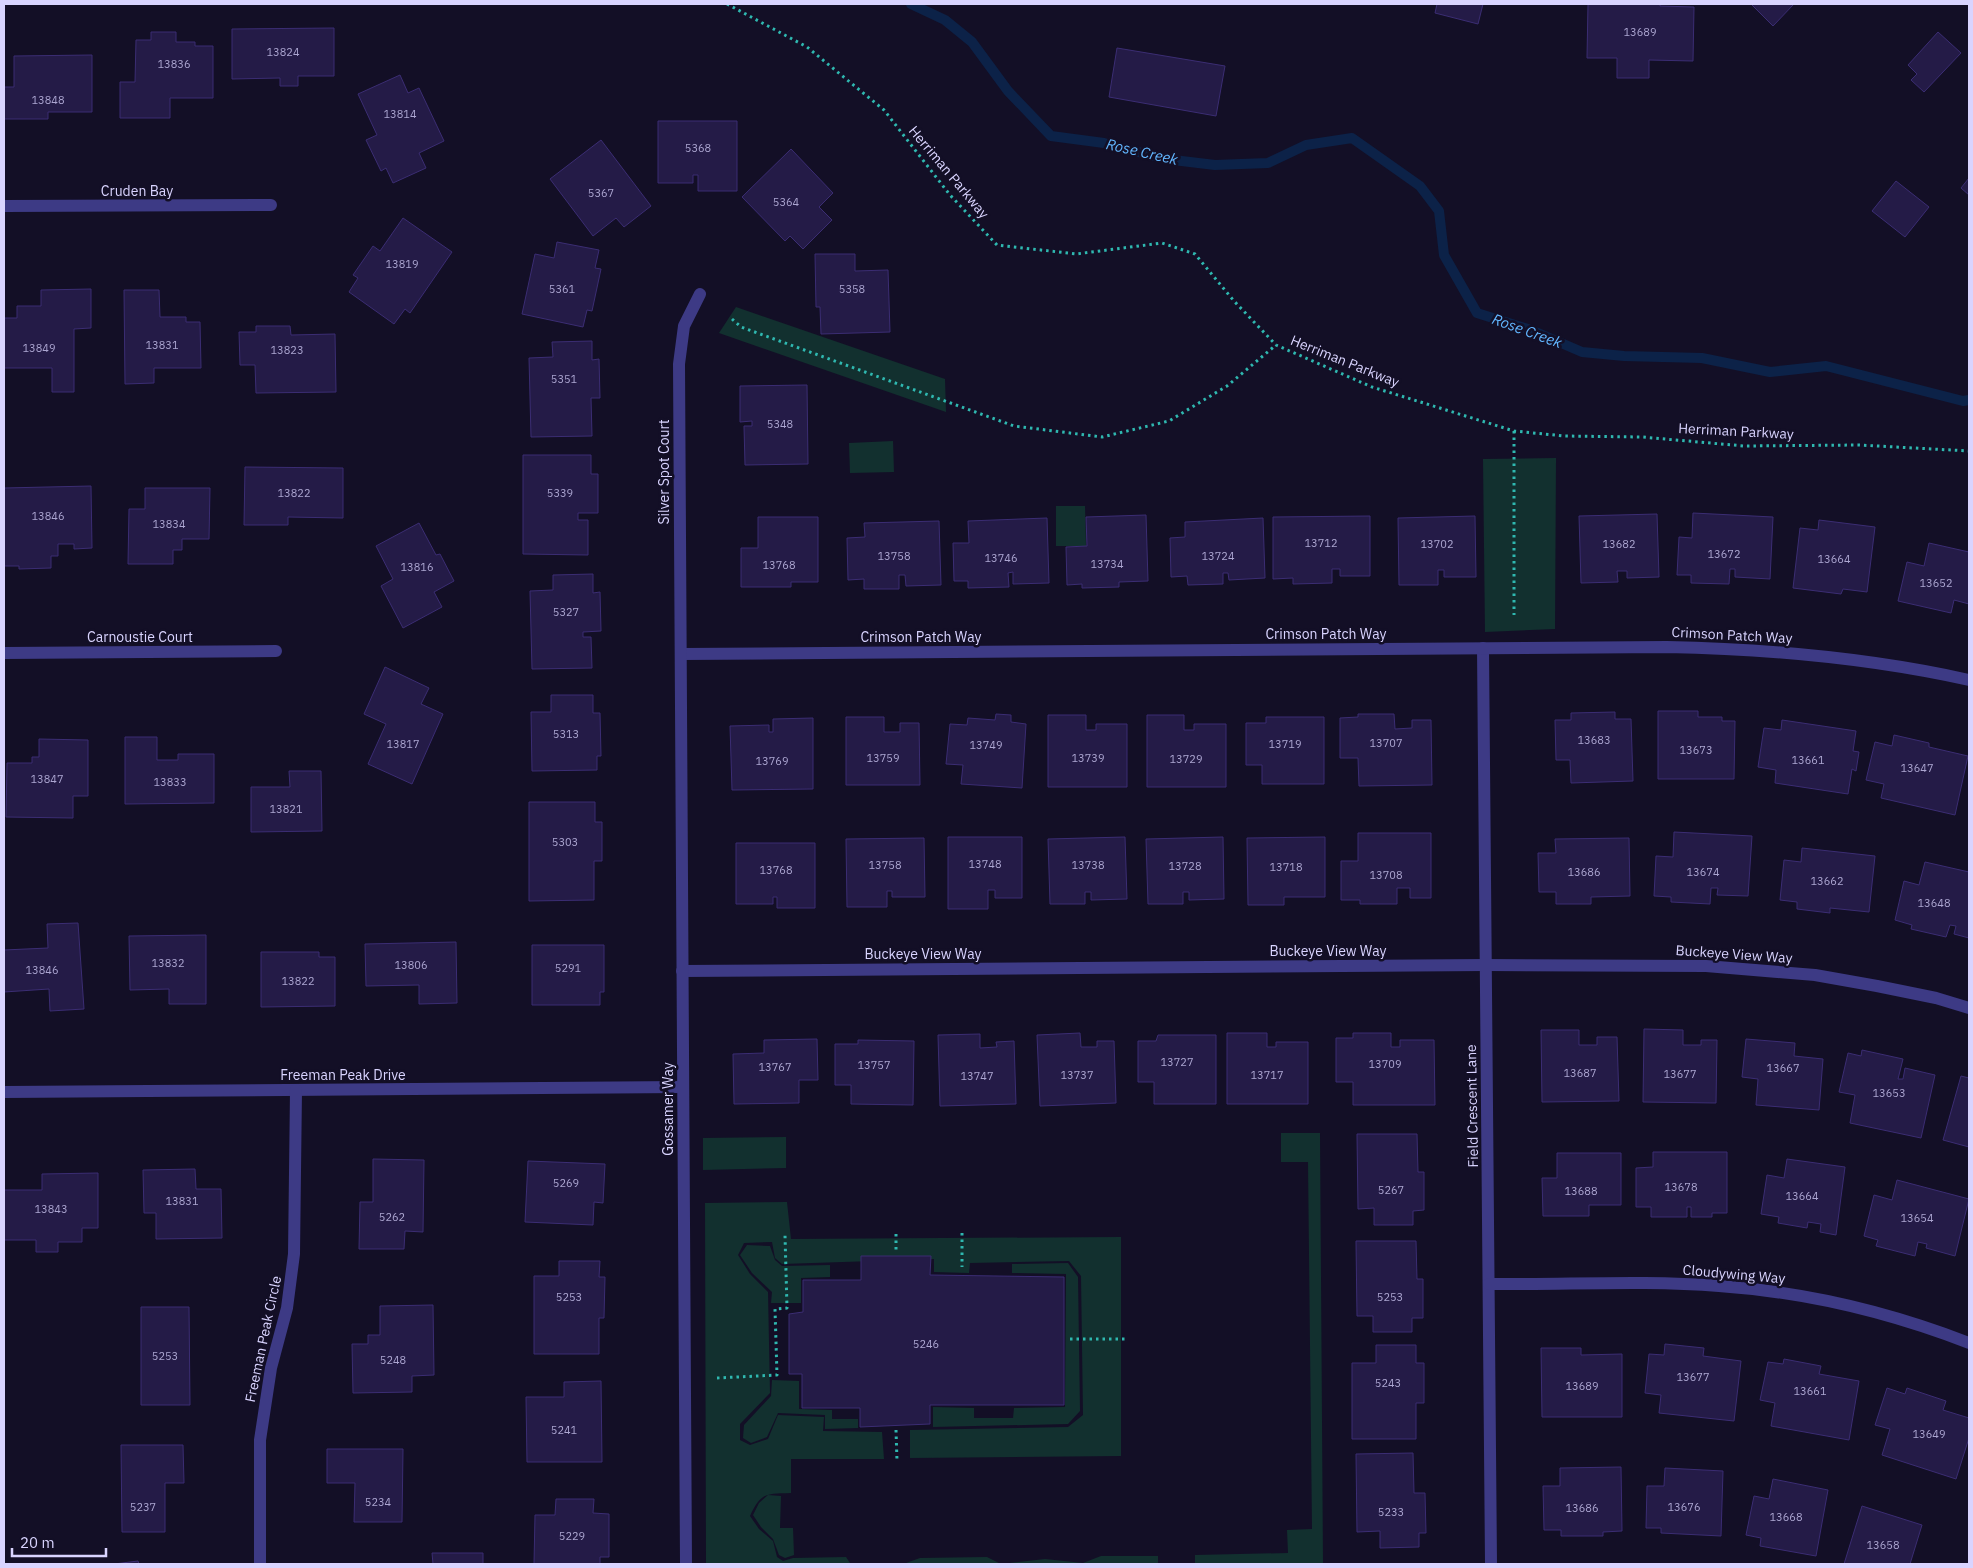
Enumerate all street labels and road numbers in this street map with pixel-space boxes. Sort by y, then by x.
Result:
street label: Herriman Parkway [905,122,993,222]
street label: Cruden Bay [101,182,173,200]
street label: Herriman Parkway [1288,331,1402,391]
street label: Silver Spot Court [655,419,673,525]
street label: Herriman Parkway [1678,419,1794,443]
street label: Crimson Patch Way [1671,623,1793,647]
street label: Crimson Patch Way [1265,625,1387,643]
street label: Carnoustie Court [87,628,193,646]
street label: Crimson Patch Way [860,628,982,646]
street label: Buckeye View Way [1675,941,1793,967]
street label: Buckeye View Way [1269,942,1387,960]
street label: Buckeye View Way [864,945,982,963]
street label: Field Crescent Lane [1462,1044,1482,1168]
street label: Gossamer Way [659,1062,677,1156]
street label: Freeman Peak Drive [280,1066,406,1084]
street label: Cloudywing Way [1682,1261,1786,1287]
street label: Freeman Peak Circle [241,1274,285,1404]

